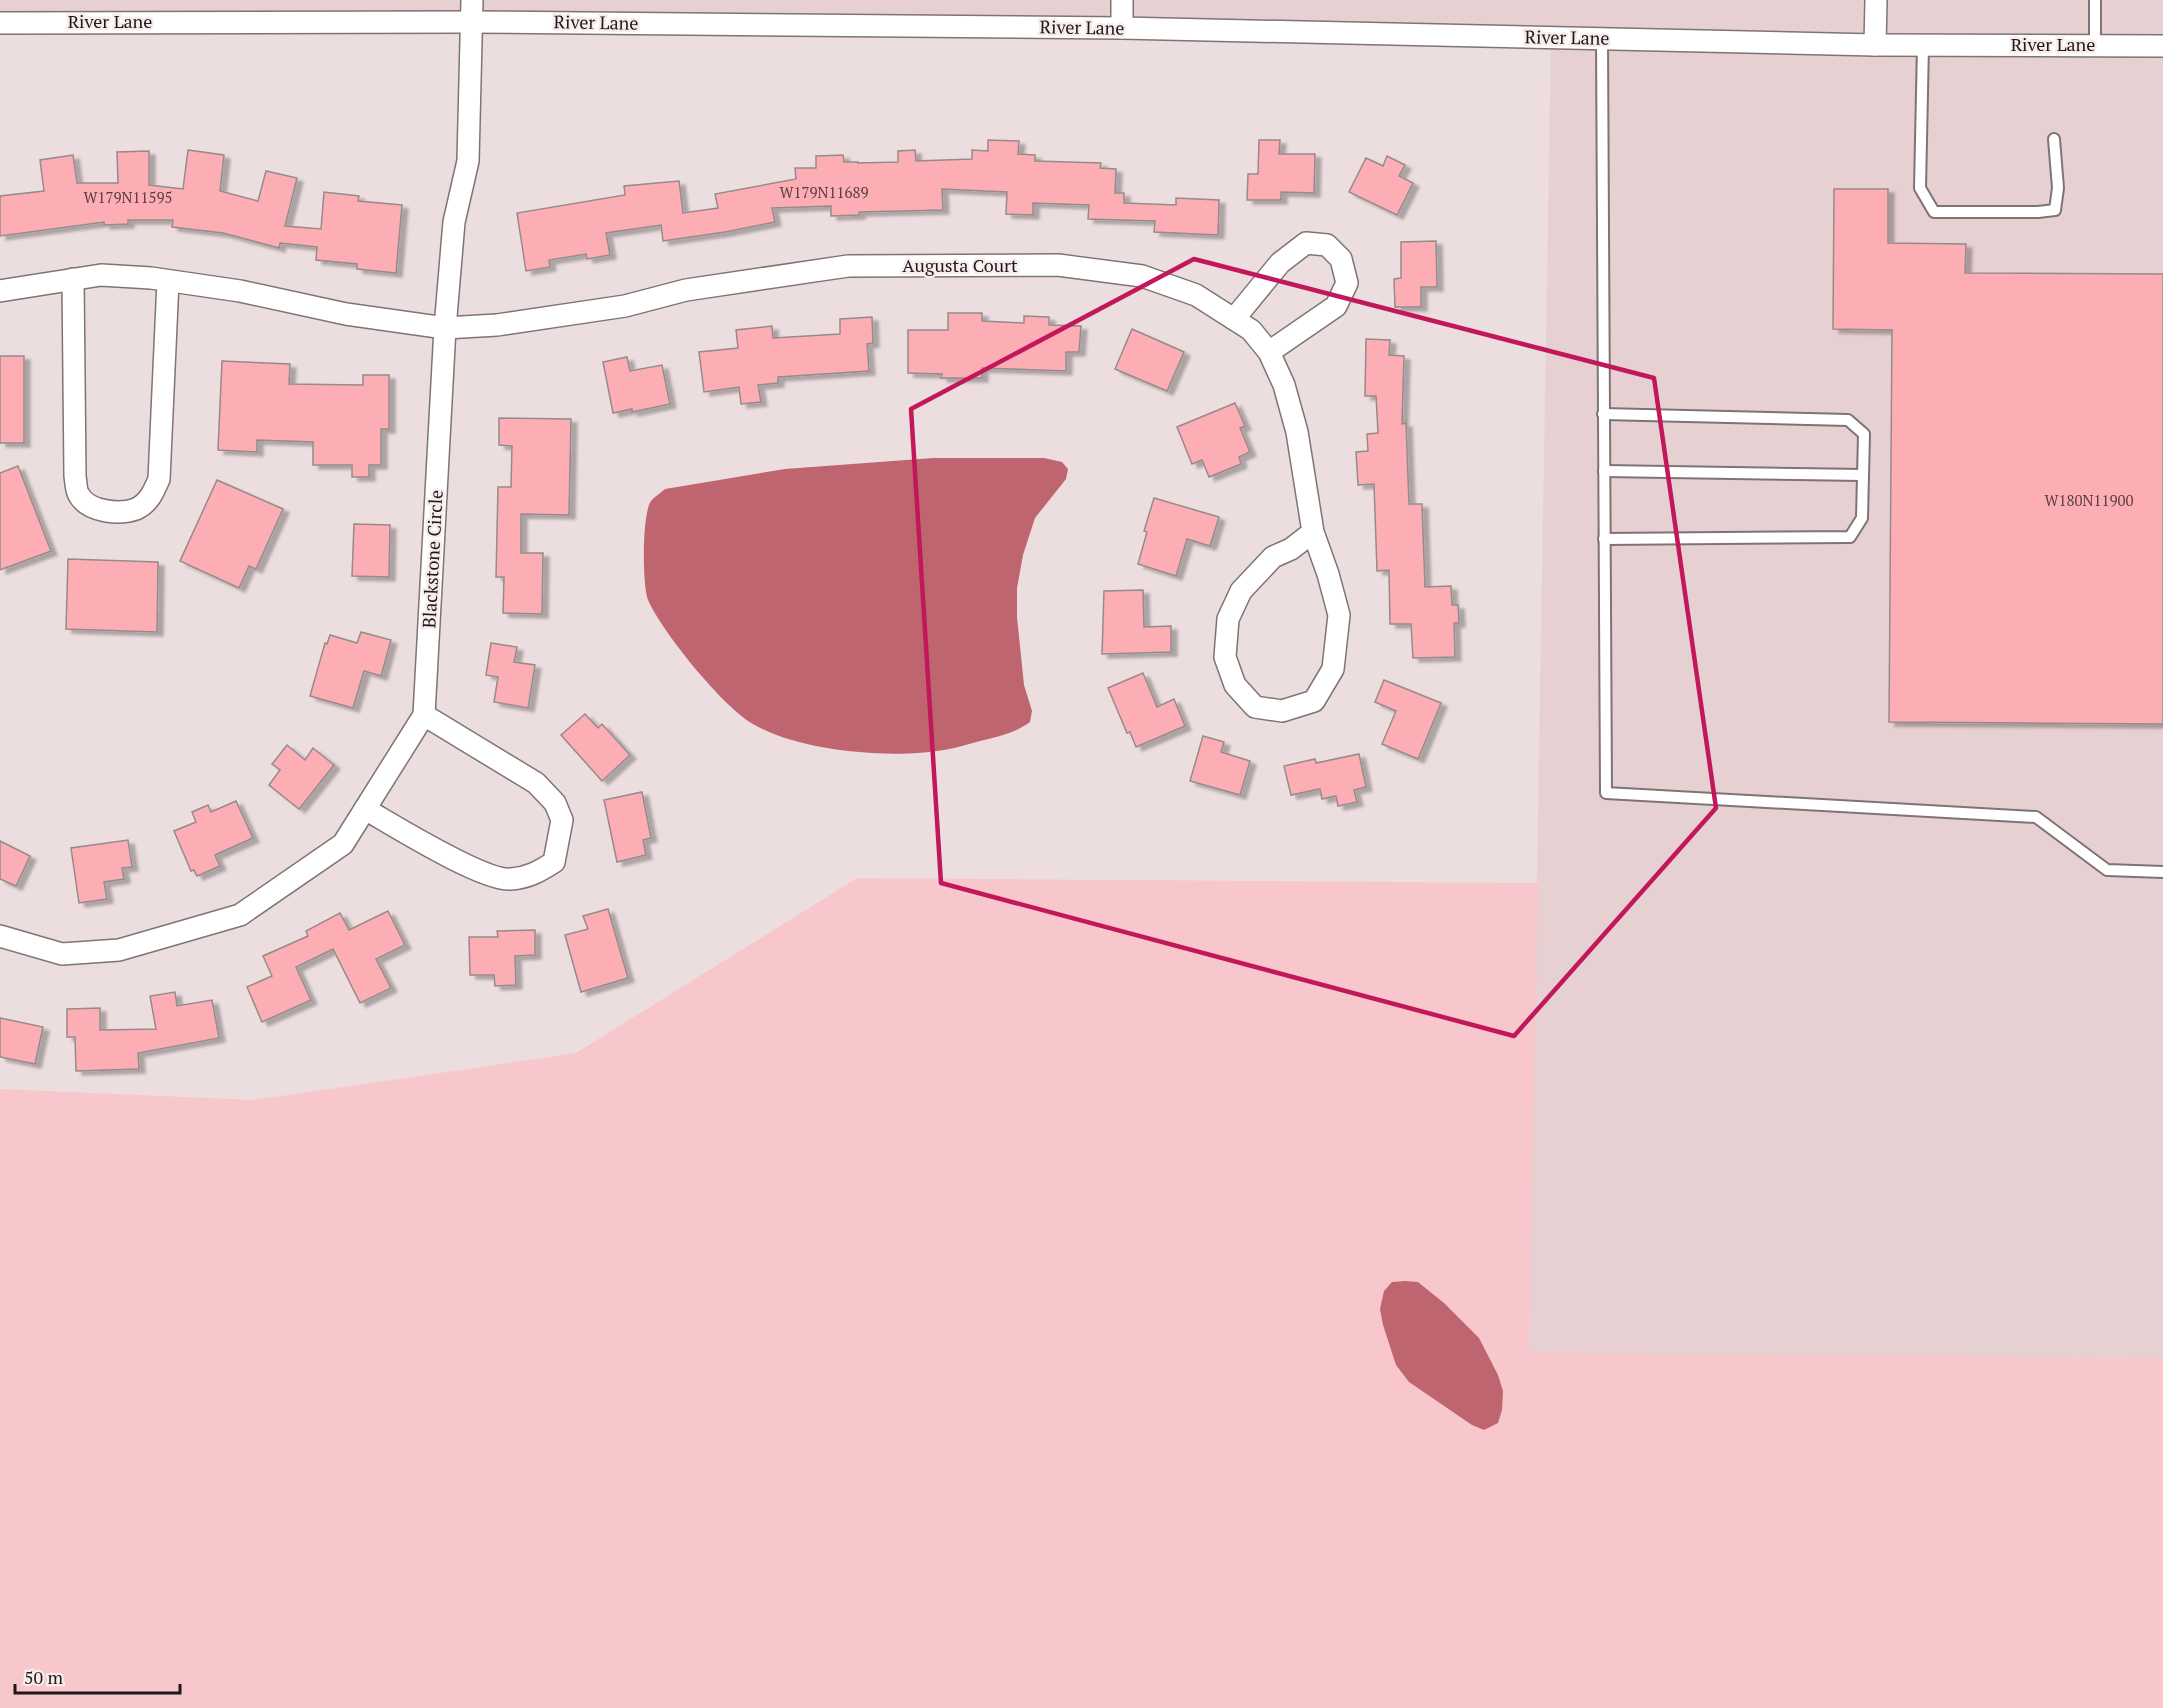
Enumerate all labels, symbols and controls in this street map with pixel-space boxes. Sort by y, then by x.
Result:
street label: River Lane [68,9,152,33]
street label: River Lane [553,9,639,35]
street label: River Lane [1039,14,1125,40]
street label: River Lane [1524,24,1610,50]
street label: River Lane [2011,32,2095,56]
house number: W179N11689 [780,182,868,202]
house number: W179N11595 [84,187,172,207]
street label: Augusta Court [902,253,1018,277]
street label: Blackstone Circle [416,489,448,629]
house number: W180N11900 [2045,490,2133,510]
scale bar [15,1657,180,1695]
text: 50 m [24,1665,64,1689]

